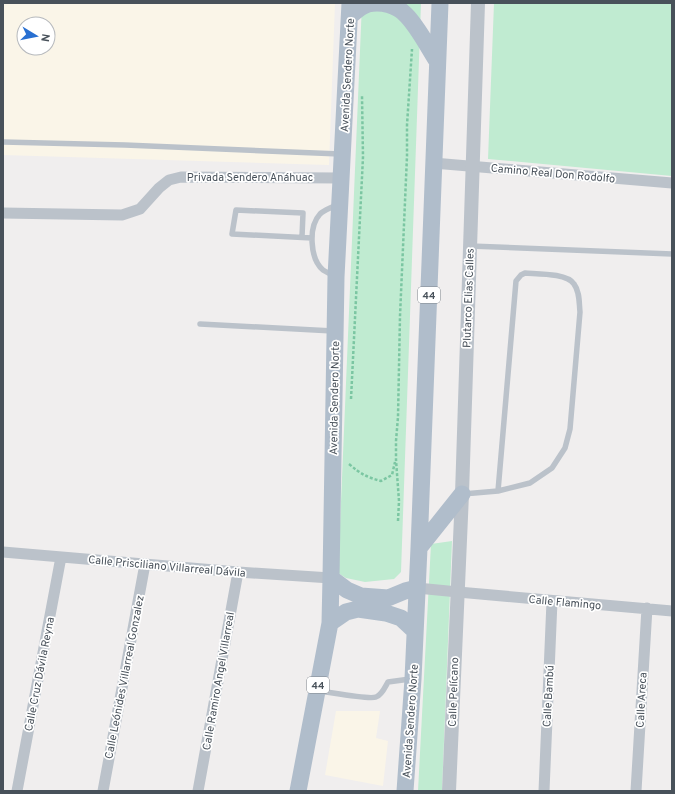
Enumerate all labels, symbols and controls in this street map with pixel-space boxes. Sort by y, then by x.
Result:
north arrow [16,16,56,56]
street label: Avenida Sendero Norte [338,18,358,132]
text: N [37,32,52,43]
street label: Camino Real Don Rodolfo [490,162,616,186]
street label: Privada Sendero Anáhuac [187,171,313,185]
street label: Plutarco Elias Calles [460,248,478,348]
road number: 44 [418,287,440,303]
street label: Avenida Sendero Norte [327,341,343,455]
street label: Calle Prisciliano Villarreal Dávila [88,553,246,581]
street label: Calle Flamingo [528,593,602,613]
street label: Calle Leónides Villarreal Gonzalez [102,594,148,760]
street label: Calle Ramiro Angel Villarreal [200,611,238,751]
street label: Calle Cruz Dávila Reyna [22,616,58,733]
street label: Calle Pelícano [446,657,462,727]
street label: Avenida Sendero Norte [400,664,422,778]
street label: Calle Bambú [540,665,558,727]
street label: Calle Areca [634,672,650,728]
road number: 44 [307,677,329,693]

